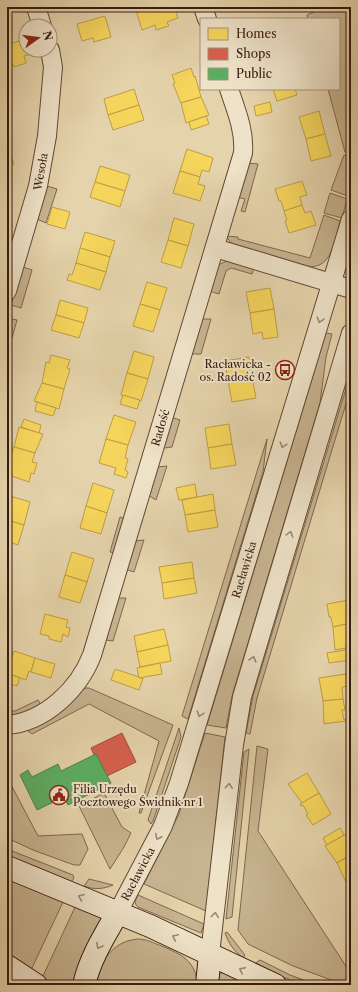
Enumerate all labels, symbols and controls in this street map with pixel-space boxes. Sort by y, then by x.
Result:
north arrow [18,18,58,58]
legend [200,18,340,90]
text: Homes [236,26,276,41]
text: N [40,29,56,42]
text: Shops [236,46,271,61]
text: Public [236,66,272,81]
street label: Wesoła [30,152,51,193]
one-way arrow [316,316,325,323]
place label: Racławicka - os. Radość 02 [199,357,271,384]
bus stop icon: Racławicka - os. Radość 02 [274,359,296,381]
street label: Radość [148,407,173,448]
one-way arrow [279,441,288,448]
one-way arrow [285,531,294,538]
street label: Racławicka [229,539,259,600]
one-way arrow [248,655,257,662]
one-way arrow [196,710,205,717]
place label: Filia Urzędu Pocztowego Świdnik nr 1 [73,782,203,809]
one-way arrow [224,783,233,789]
public building icon: Filia Urzędu Pocztowego Świdnik nr 1 [48,784,70,806]
one-way arrow [155,832,163,840]
street label: Racławicka [118,844,158,903]
one-way arrow [78,894,86,902]
one-way arrow [210,912,219,918]
one-way arrow [171,934,179,942]
one-way arrow [96,942,103,949]
one-way arrow [239,967,247,975]

